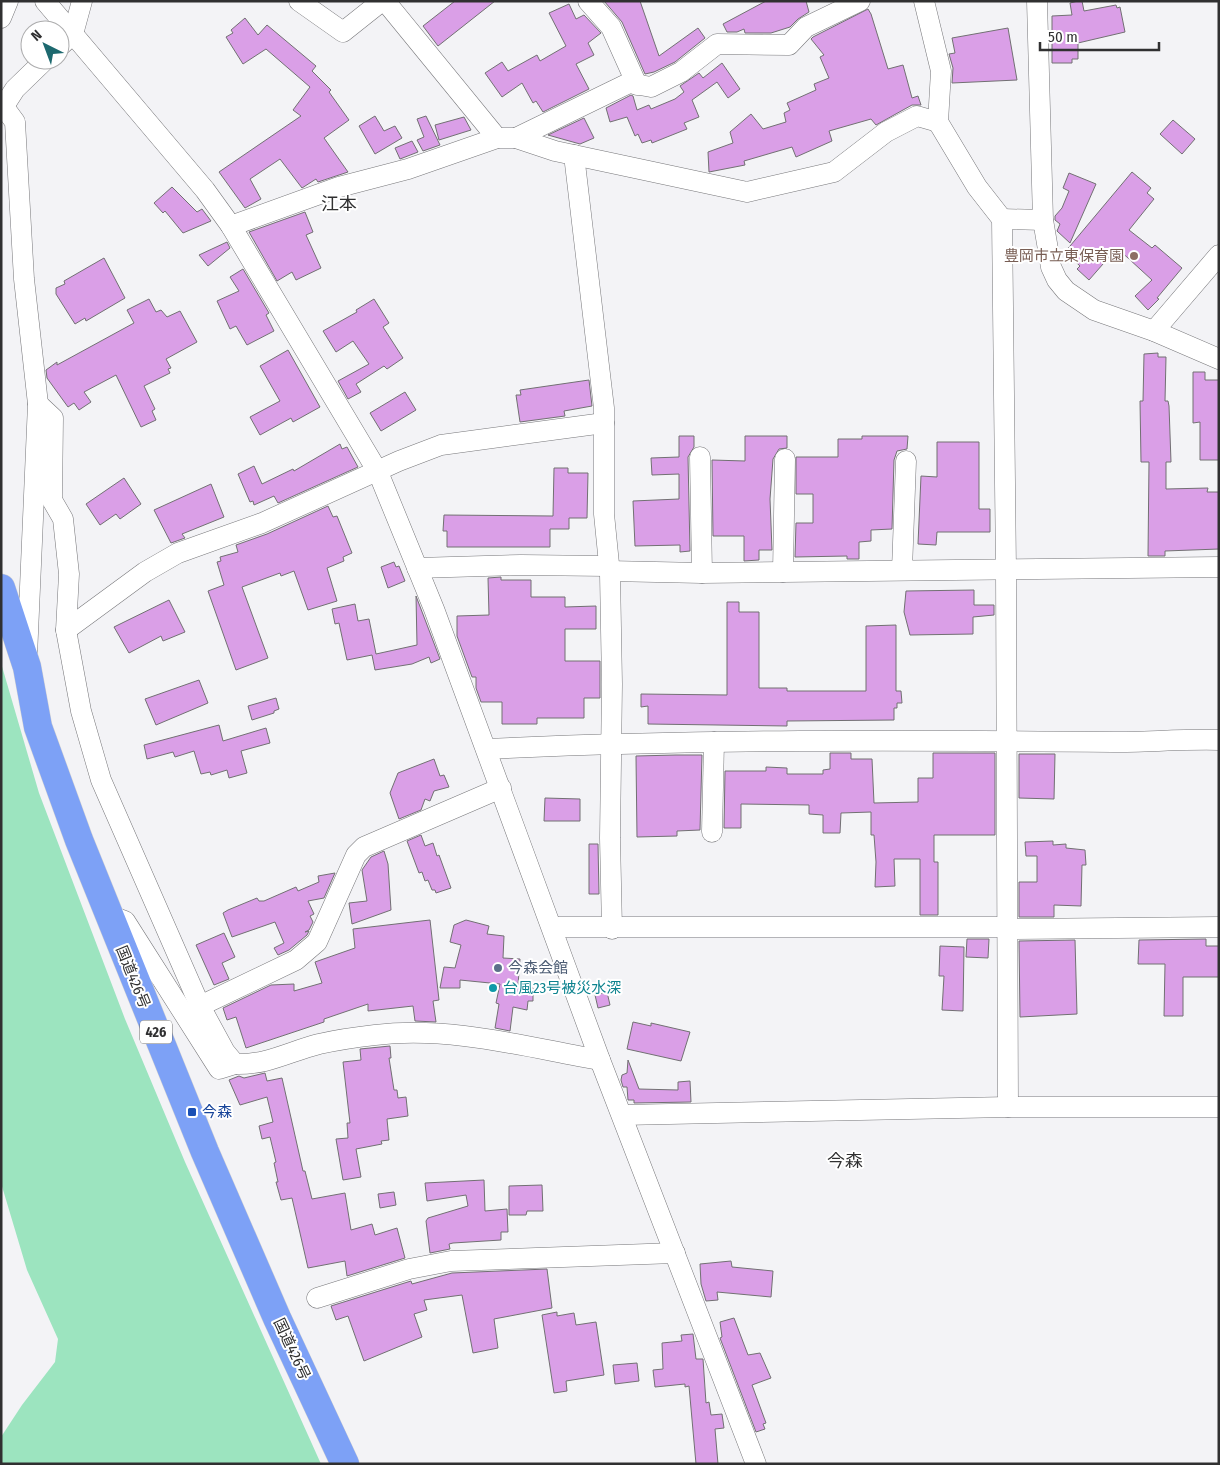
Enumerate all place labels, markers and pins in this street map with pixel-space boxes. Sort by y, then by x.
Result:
place label: 豊岡市立東保育園 [1004,247,1124,265]
marker: 豊岡市立東保育園 [1128,250,1140,262]
place label: 今森会館 [508,959,568,977]
marker: 今森会館 [492,962,504,974]
place label: 台風23号被災水深 [503,979,621,997]
marker: 台風23号被災水深 [487,982,499,994]
place label: 今森 [202,1103,232,1121]
marker: 今森 [186,1106,198,1118]

